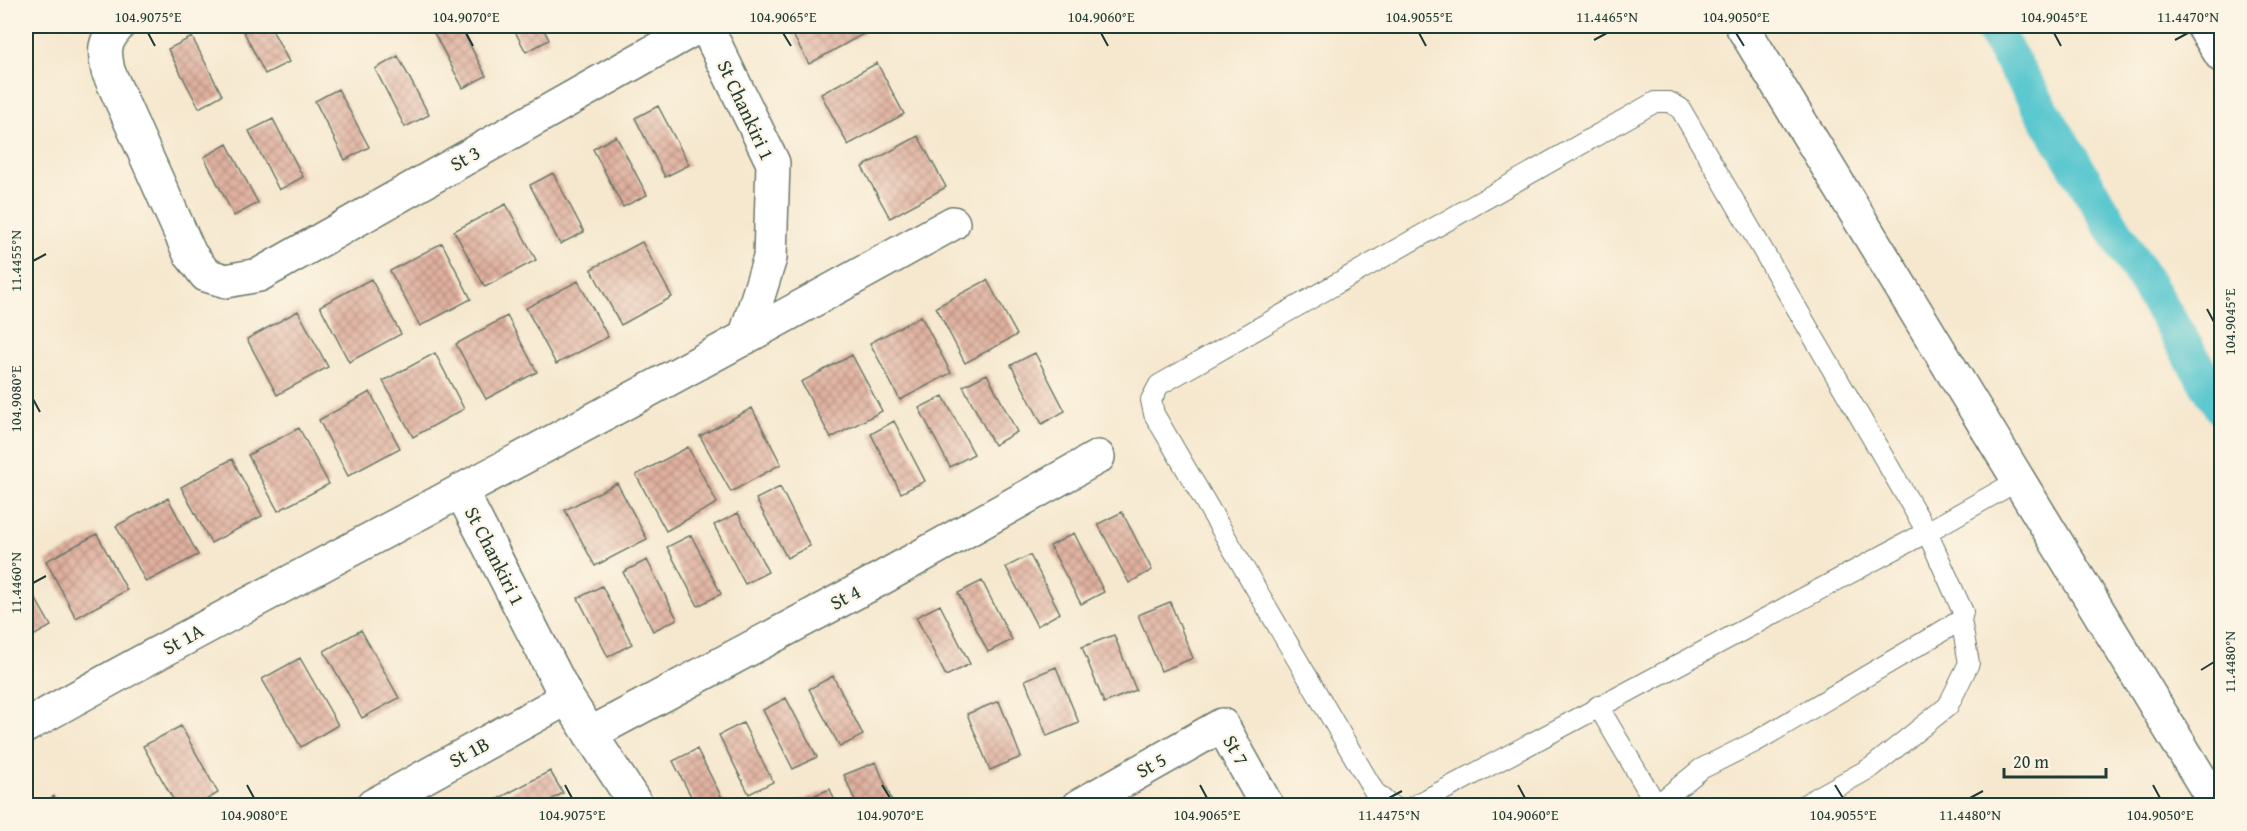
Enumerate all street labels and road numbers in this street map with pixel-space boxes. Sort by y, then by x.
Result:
street label: St Chankiri 1 [711,55,782,165]
street label: St 3 [444,137,485,178]
street label: St Chankiri 1 [458,501,533,610]
street label: St 4 [824,577,865,617]
street label: St 1A [157,615,209,662]
street label: St 1B [443,729,494,774]
street label: St 7 [1216,729,1257,770]
street label: St 5 [1130,744,1171,785]

